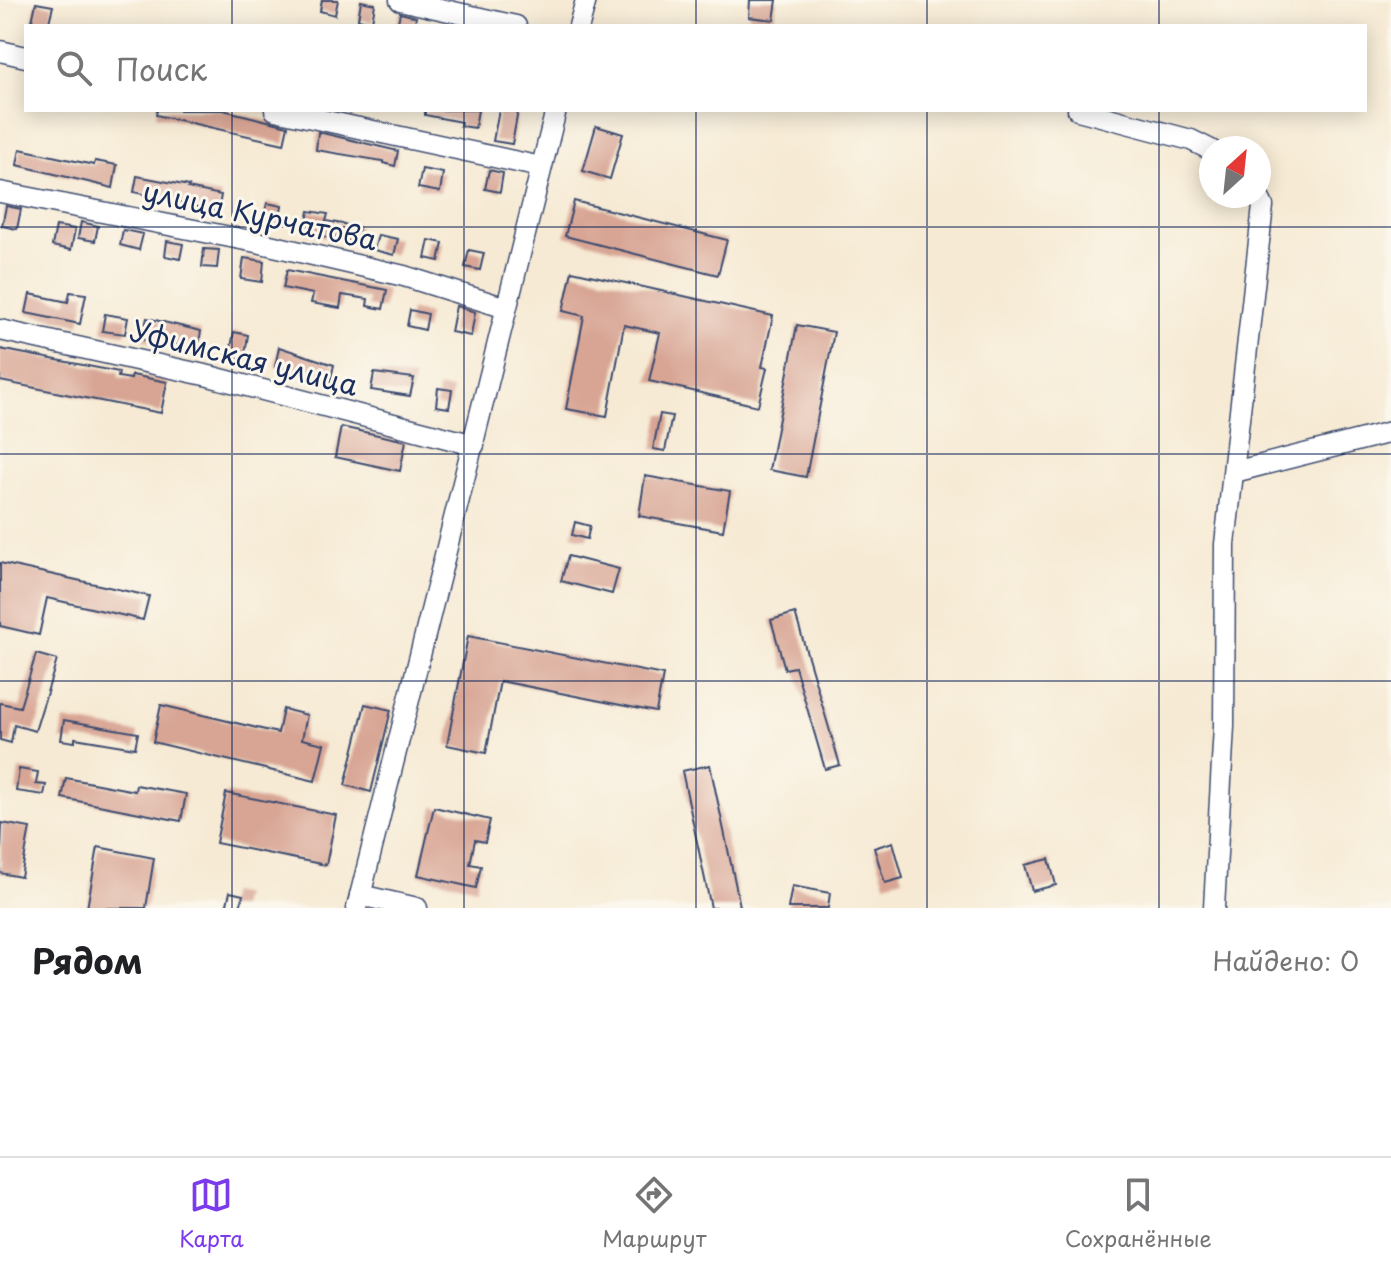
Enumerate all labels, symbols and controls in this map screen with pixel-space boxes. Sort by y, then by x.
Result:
search box [24,24,1367,112]
icon: search [52,46,96,90]
text: Поиск [116,46,207,91]
north arrow [1199,136,1271,208]
street label: улица Курчатова [139,169,382,260]
street label: Уфимская улица [126,307,363,406]
text: Рядом [32,934,143,986]
text: Найдено: 0 [1213,941,1359,980]
tab: Карта [179,1173,244,1254]
tab: Маршрут [602,1173,706,1254]
tab: Сохранённые [1065,1173,1212,1254]

